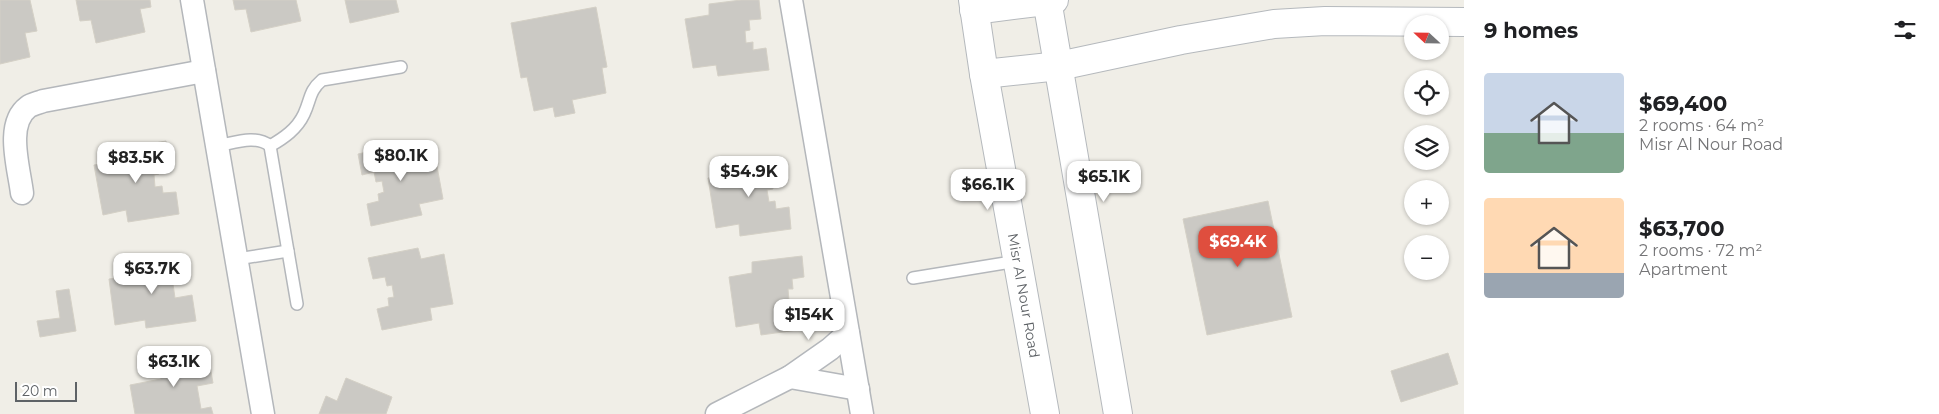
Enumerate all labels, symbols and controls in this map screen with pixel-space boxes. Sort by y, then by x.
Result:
north arrow [1404,15,1449,60]
map controls [1404,15,1449,280]
icon: filters [1891,16,1919,44]
text: 9 homes [1484,18,1578,43]
button: locate [1404,70,1449,115]
text: $69,400 [1639,91,1727,116]
icon: home [1524,93,1584,153]
text: 2 rooms · 64 m² [1639,116,1764,135]
button: layers [1404,125,1449,170]
text: Misr Al Nour Road [1639,135,1783,154]
pin: $80.1K [360,140,442,182]
pin: $83.5K [95,142,177,184]
text: $80.1K [374,146,428,165]
text: $83.5K [108,148,164,167]
pin: $54.9K [708,156,790,198]
pin: $65.1K [1063,160,1145,203]
text: $54.9K [720,162,778,181]
text: $65.1K [1078,167,1130,186]
pin: $66.1K [947,168,1029,211]
text: $66.1K [962,175,1014,194]
button: + [1404,180,1449,225]
text: $63,700 [1639,216,1724,241]
icon: home [1524,218,1584,278]
pin: $69.4K [1197,226,1279,268]
street label: Misr Al Nour Road [1004,232,1044,359]
text: $69.4K [1209,232,1267,251]
button: − [1404,235,1449,280]
text: 2 rooms · 72 m² [1639,241,1762,260]
pin: $63.7K [111,252,193,295]
text: $63.7K [124,259,180,278]
text: Apartment [1639,260,1728,279]
pin: $154K [774,298,844,341]
text: $154K [785,305,833,324]
pin: $63.1K [133,346,215,388]
text: $63.1K [148,352,200,371]
scale bar [15,379,78,402]
text: 20 m [22,382,58,400]

